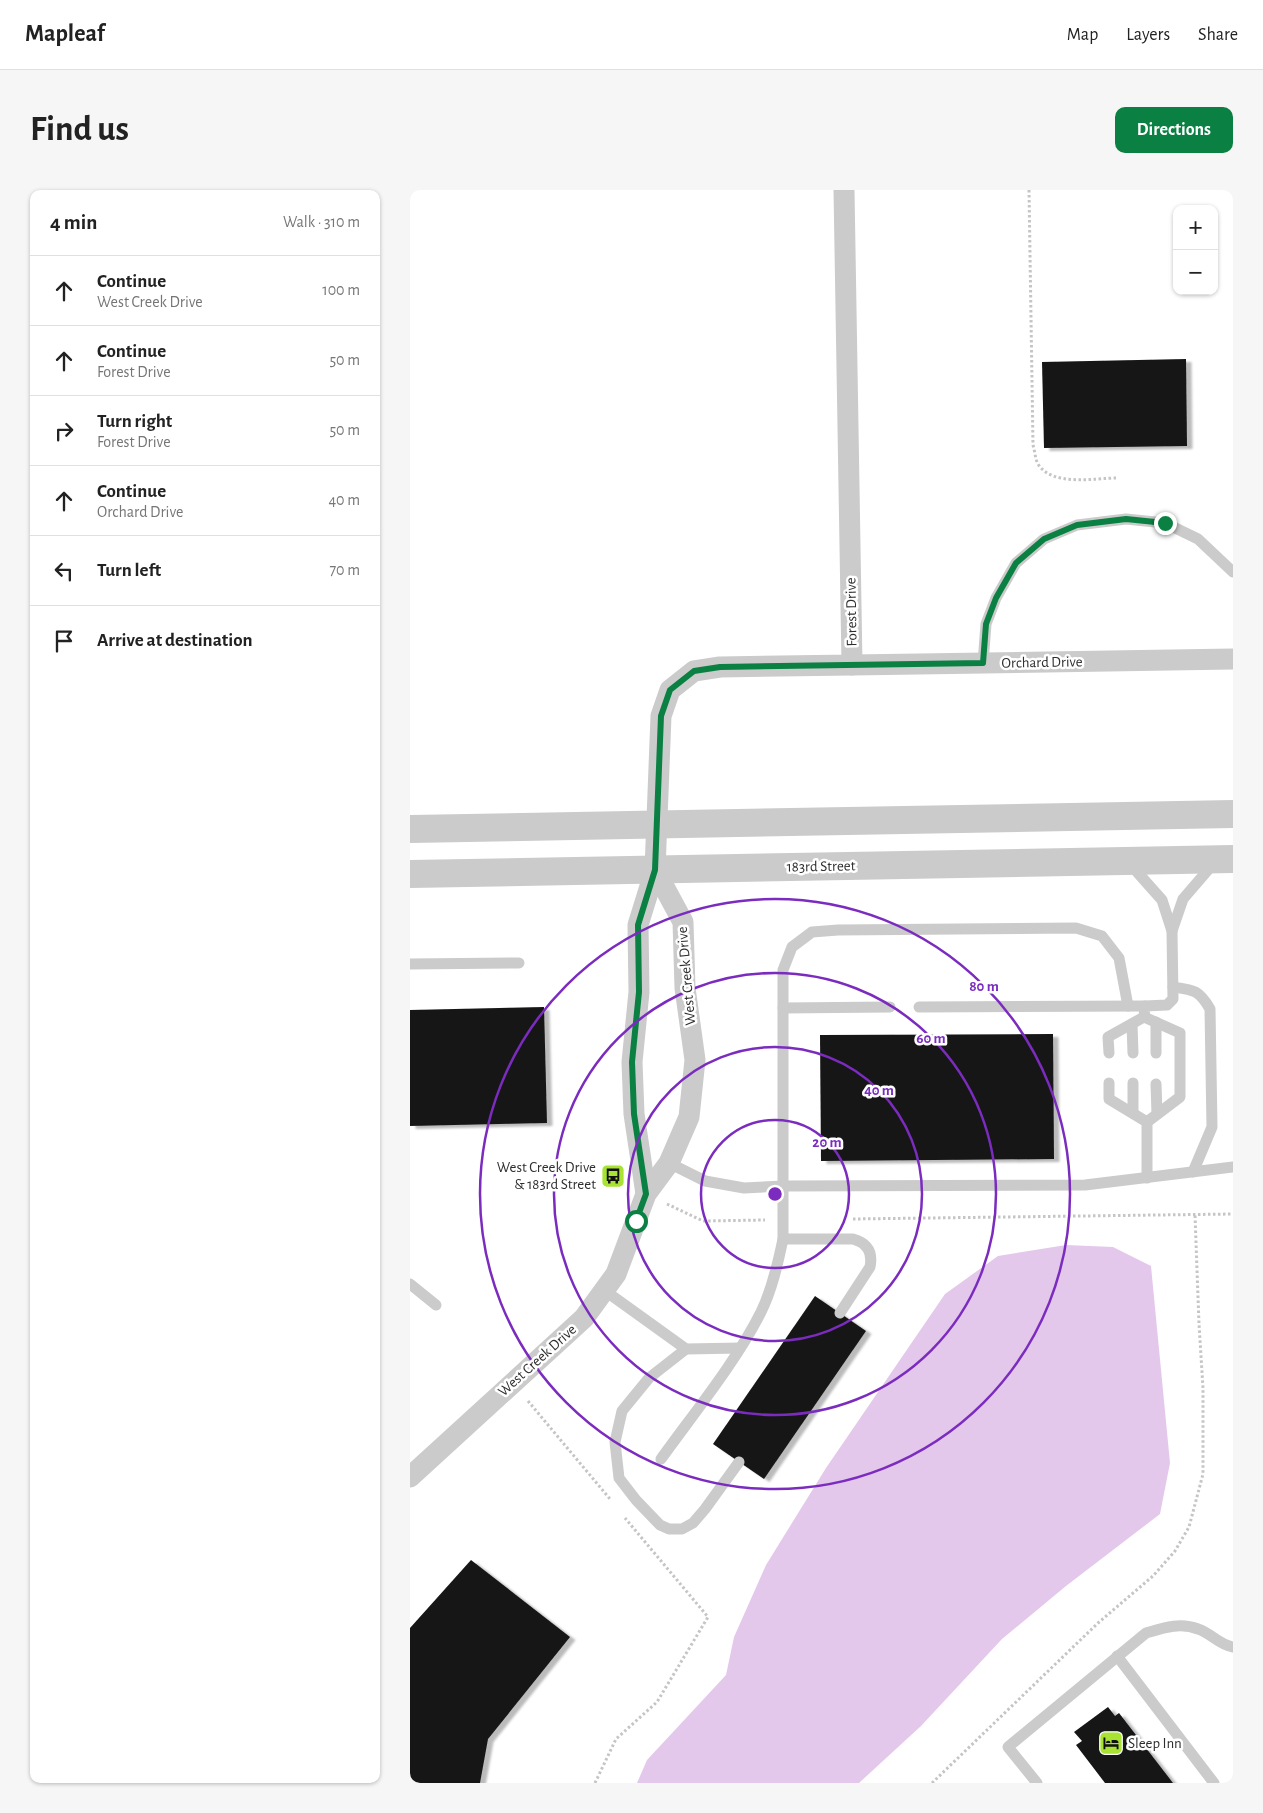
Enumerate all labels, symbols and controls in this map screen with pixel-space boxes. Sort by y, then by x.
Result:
text: Mapleaf [25,22,105,46]
text: Map [1067,26,1098,44]
text: Layers [1126,26,1170,44]
text: Share [1198,26,1238,44]
button: Directions [1115,107,1233,153]
text: Find us [30,112,129,147]
map controls [1173,205,1218,295]
button: + [1173,205,1218,250]
text: 4 min [50,212,97,233]
text: Walk · 310 m [283,214,360,230]
button: − [1173,250,1218,295]
text: Continue [97,272,166,291]
icon: ahead [50,277,78,305]
text: 100 m [322,282,360,298]
text: West Creek Drive [97,294,203,310]
text: Continue [97,342,166,361]
icon: ahead [50,347,78,375]
text: 50 m [329,352,360,368]
text: Forest Drive [97,364,171,380]
text: Turn right [97,412,172,431]
icon: right [50,417,78,445]
text: 50 m [329,422,360,438]
text: Forest Drive [97,434,171,450]
text: Continue [97,482,166,501]
icon: ahead [50,487,78,515]
text: 40 m [328,492,360,508]
text: Orchard Drive [97,504,183,520]
route end [1154,512,1177,535]
icon: left [50,557,78,585]
text: Turn left [97,561,161,580]
text: 70 m [329,562,360,578]
street label: Forest Drive [843,577,860,647]
icon: arrive [50,627,78,655]
text: Arrive at destination [97,631,253,650]
street label: Orchard Drive [1001,654,1083,671]
street label: 183rd Street [786,858,856,875]
street label: West Creek Drive [675,926,698,1026]
text: 80 m [969,979,999,994]
text: 60 m [916,1031,946,1046]
text: 40 m [864,1083,894,1098]
text: 20 m [812,1135,842,1150]
place label: West Creek Drive & 183rd Street [497,1160,596,1192]
bus stop icon: West Creek Drive & 183rd Street [600,1163,626,1189]
centre of rings [766,1185,784,1203]
route start [625,1210,648,1233]
street label: West Creek Drive [495,1322,579,1399]
hotel icon: Sleep Inn [1098,1730,1124,1756]
place label: Sleep Inn [1128,1736,1182,1751]

